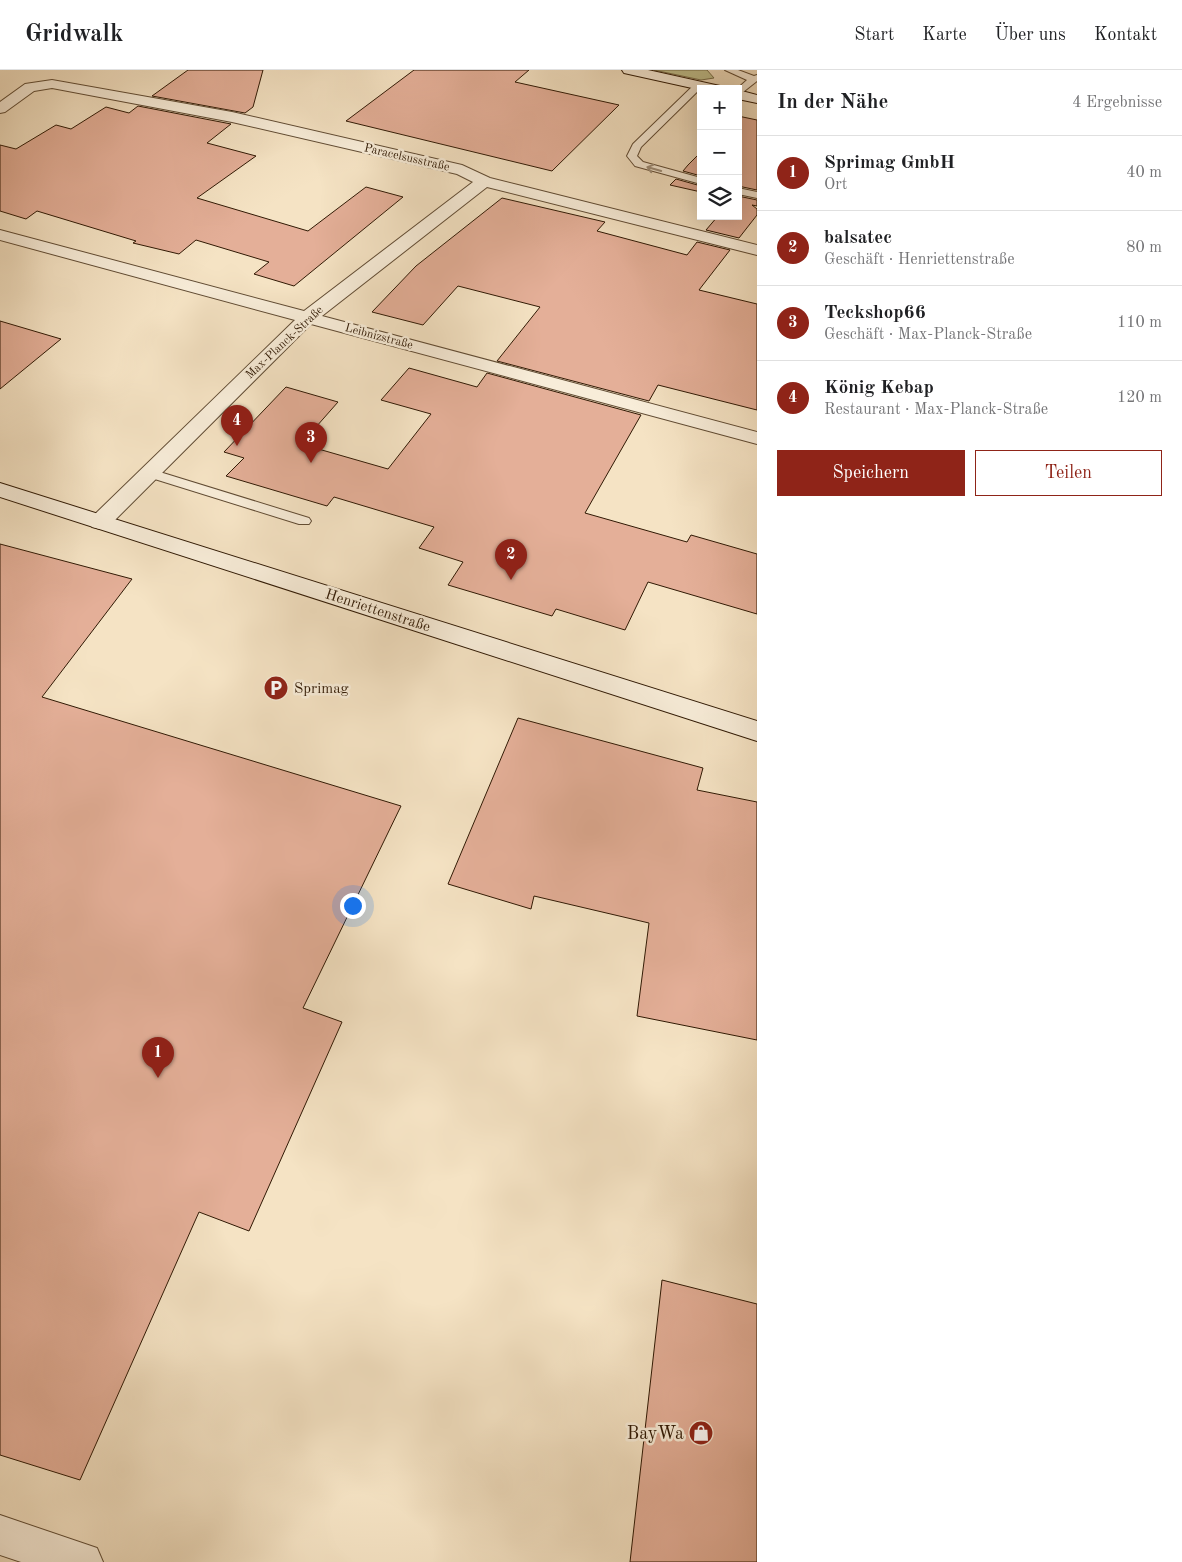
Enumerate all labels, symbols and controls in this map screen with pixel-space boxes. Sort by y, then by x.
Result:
text: Gridwalk [25,23,123,47]
text: Start [854,26,894,44]
text: Karte [922,26,967,44]
text: Über uns [995,26,1066,44]
text: Kontakt [1094,26,1157,44]
map controls [697,85,742,220]
button: + [697,85,742,130]
text: In der Nähe [777,92,888,113]
text: 4 Ergebnisse [1072,95,1162,111]
button: − [697,130,742,175]
street label: Paracelsusstraße [363,142,451,174]
text: Sprimag GmbH [824,154,955,173]
one-way arrow [646,163,662,173]
text: 1 [788,165,798,181]
text: 40 m [1126,165,1162,181]
button: layers [697,175,742,220]
text: Ort [824,177,847,193]
text: balsatec [824,229,892,248]
text: 2 [788,240,798,256]
text: 80 m [1126,240,1162,256]
text: Geschäft · Henriettenstraße [824,252,1015,268]
street label: Max-Planck-Straße [244,304,326,381]
text: Teckshop66 [824,304,926,323]
text: 3 [788,315,798,331]
text: 110 m [1117,315,1162,331]
street label: Leibnizstraße [343,322,415,352]
text: Geschäft · Max-Planck-Straße [824,327,1032,343]
text: König Kebap [824,379,934,398]
text: 4 [788,390,798,406]
text: 120 m [1117,390,1162,406]
text: Restaurant · Max-Planck-Straße [824,402,1048,418]
pin: 4 [221,405,253,446]
pin: 3 [295,422,327,463]
button: Speichern [777,450,965,496]
button: Teilen [975,450,1162,496]
pin: 2 [495,539,527,580]
street label: Henriettenstraße [323,587,432,636]
parking icon: Sprimag [263,675,289,701]
place label: Sprimag [294,682,349,697]
your location [340,893,366,919]
pin: 1 [142,1037,174,1078]
shop icon: BayWa [688,1420,714,1446]
place label: BayWa [627,1425,684,1443]

